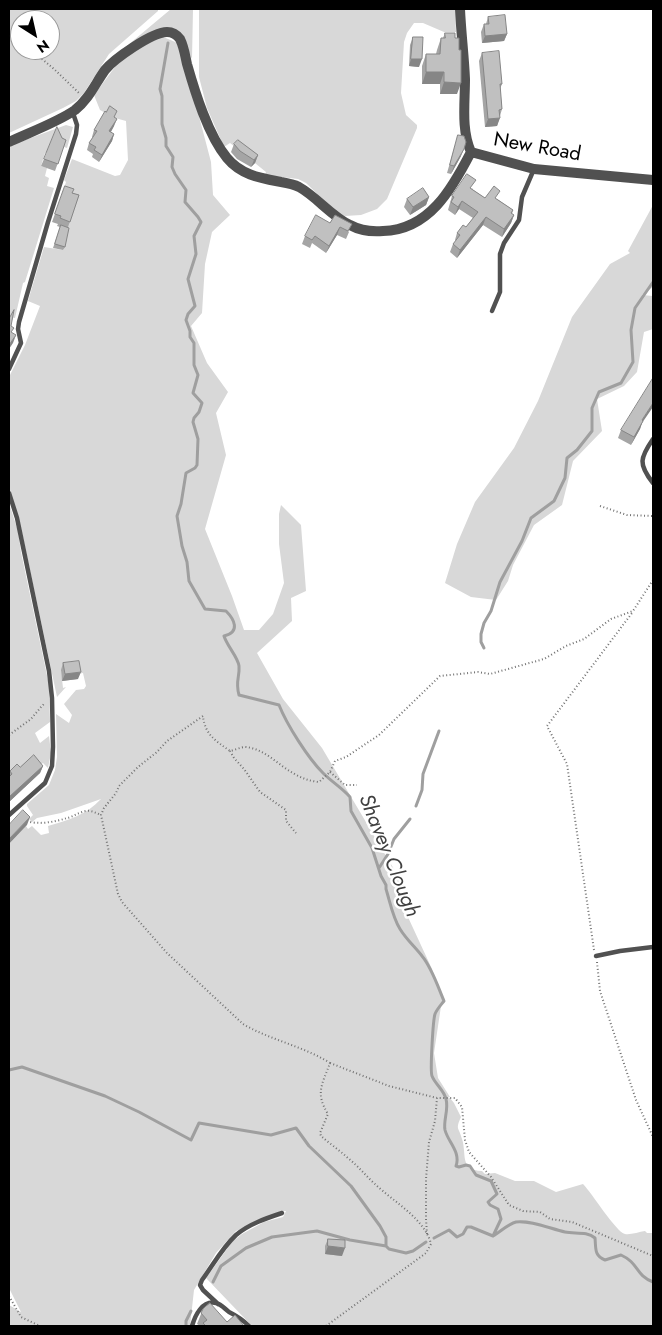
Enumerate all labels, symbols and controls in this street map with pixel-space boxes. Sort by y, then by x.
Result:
north arrow [10,10,60,60]
text: N [33,35,53,58]
street label: New Road [491,129,583,167]
water label: Shavey Clough [352,791,424,921]

